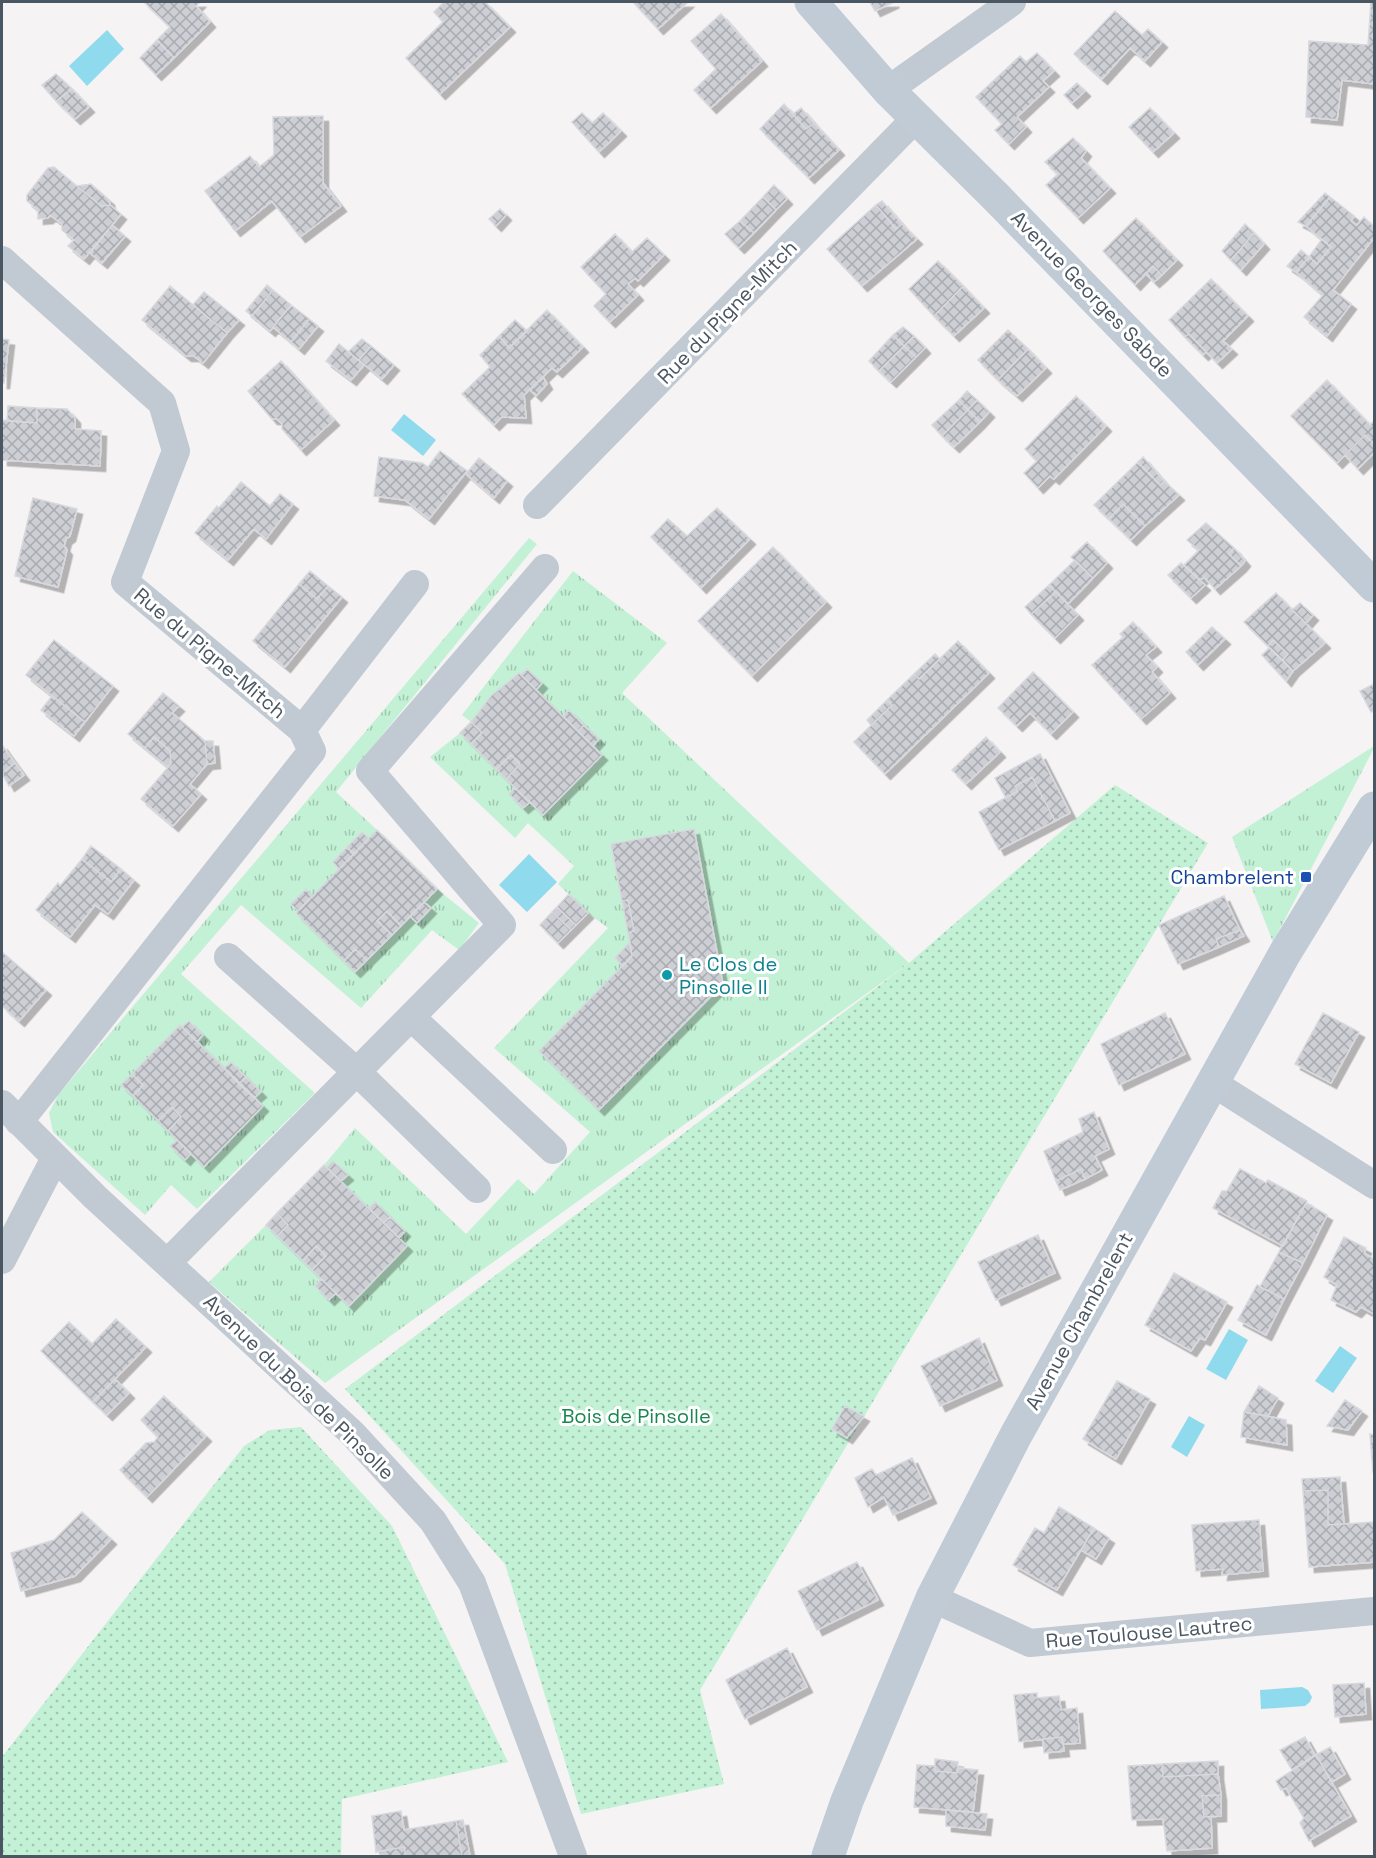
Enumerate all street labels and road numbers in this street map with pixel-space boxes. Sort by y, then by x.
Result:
street label: Avenue Georges Sabde [1006,205,1178,383]
street label: Rue du Pigne-Mitch [652,235,802,389]
street label: Rue du Pigne-Mitch [129,582,291,724]
street label: Avenue Chambrelent [1019,1227,1139,1415]
street label: Avenue du Bois de Pinsolle [198,1289,400,1485]
street label: Rue Toulouse Lautrec [1045,1610,1253,1654]

